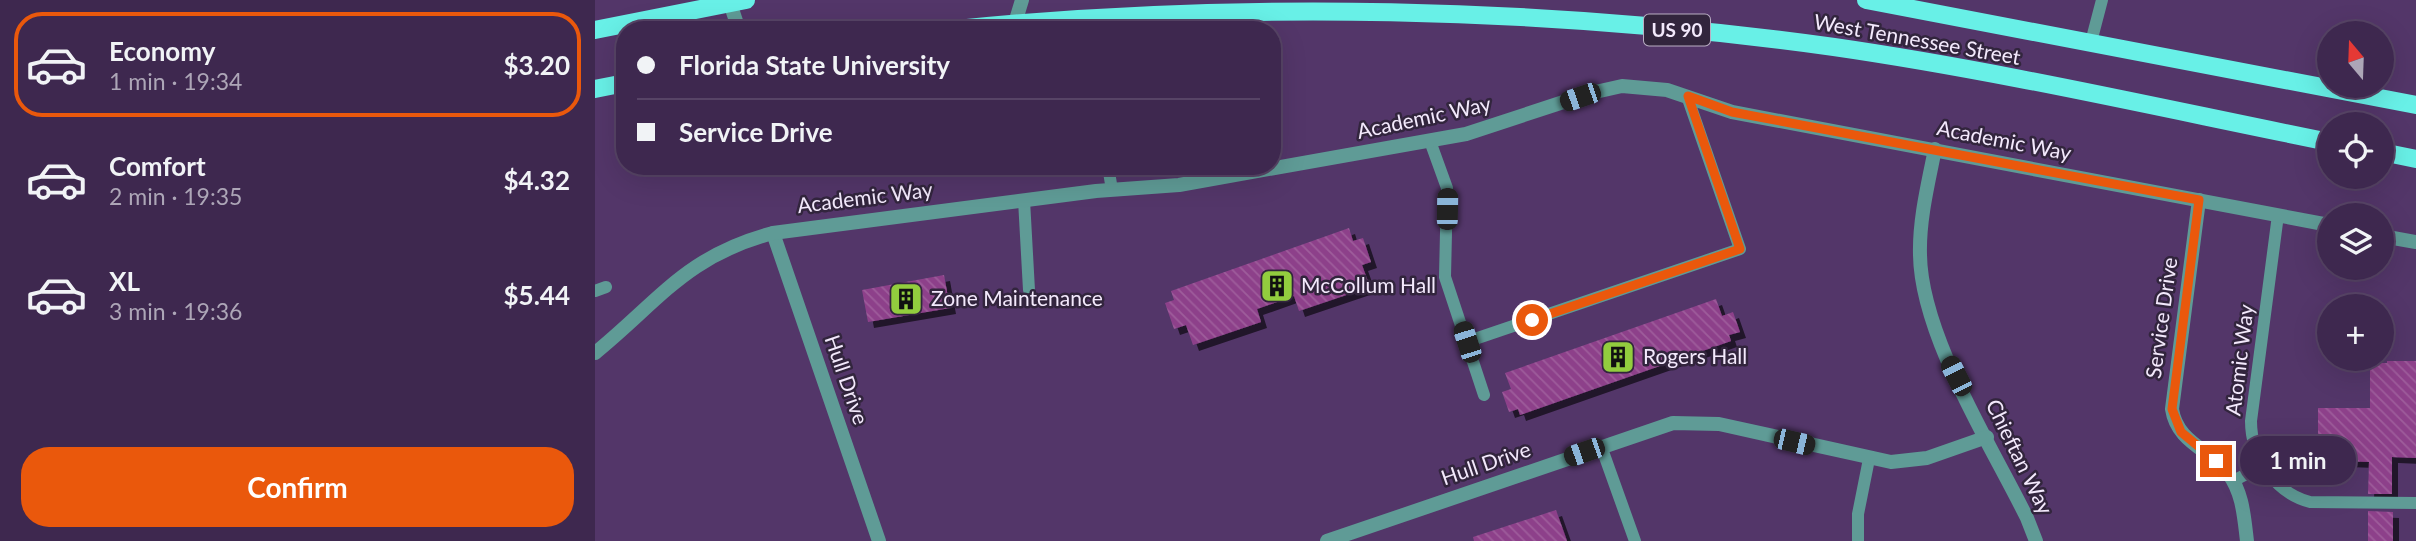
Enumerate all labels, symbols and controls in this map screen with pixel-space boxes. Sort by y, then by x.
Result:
street label: West Tennessee Street [1812,8,2023,69]
road number: US 90 [1644,14,1710,46]
north arrow [2317,21,2394,98]
map controls [2317,21,2394,371]
icon: car [25,33,88,96]
text: Economy [109,35,215,67]
text: $3.20 [504,49,570,81]
text: Florida State University [679,49,950,81]
text: 1 min · 19:34 [109,67,242,95]
car [1557,80,1604,114]
street label: Academic Way [1354,90,1493,143]
button: locate [2317,112,2394,189]
street label: Academic Way [1935,114,2074,165]
text: Service Drive [679,116,833,148]
icon: car [25,148,88,211]
text: Comfort [109,150,206,182]
text: $4.32 [504,164,570,196]
street label: Academic Way [796,176,934,217]
text: 2 min · 19:35 [109,182,242,210]
car [1437,188,1458,230]
button: layers [2317,203,2394,280]
street label: Service Drive [2140,255,2181,380]
icon: car [25,263,88,326]
text: XL [109,265,140,297]
building icon: McCollum Hall [1258,267,1296,305]
place label: McCollum Hall [1301,272,1436,297]
text: $5.44 [504,279,570,311]
building icon: Zone Maintenance [887,280,925,318]
place label: Zone Maintenance [931,285,1103,310]
button: + [2317,294,2394,371]
text: 3 min · 19:36 [109,297,242,325]
street label: Atomic Way [2219,303,2258,417]
route start [1516,304,1548,336]
car [1451,319,1484,365]
street label: Hull Drive [820,332,874,428]
building icon: Rogers Hall [1599,338,1637,376]
place label: Rogers Hall [1643,343,1747,368]
car [1938,353,1975,399]
street label: Chieftan Way [1982,395,2059,518]
car [1772,427,1817,457]
car [1561,435,1608,469]
street label: Hull Drive [1438,436,1534,490]
callout: 1 min [2241,436,2356,486]
route end [2200,445,2232,477]
text: 1 min [2269,446,2327,474]
button: Confirm [21,447,574,527]

